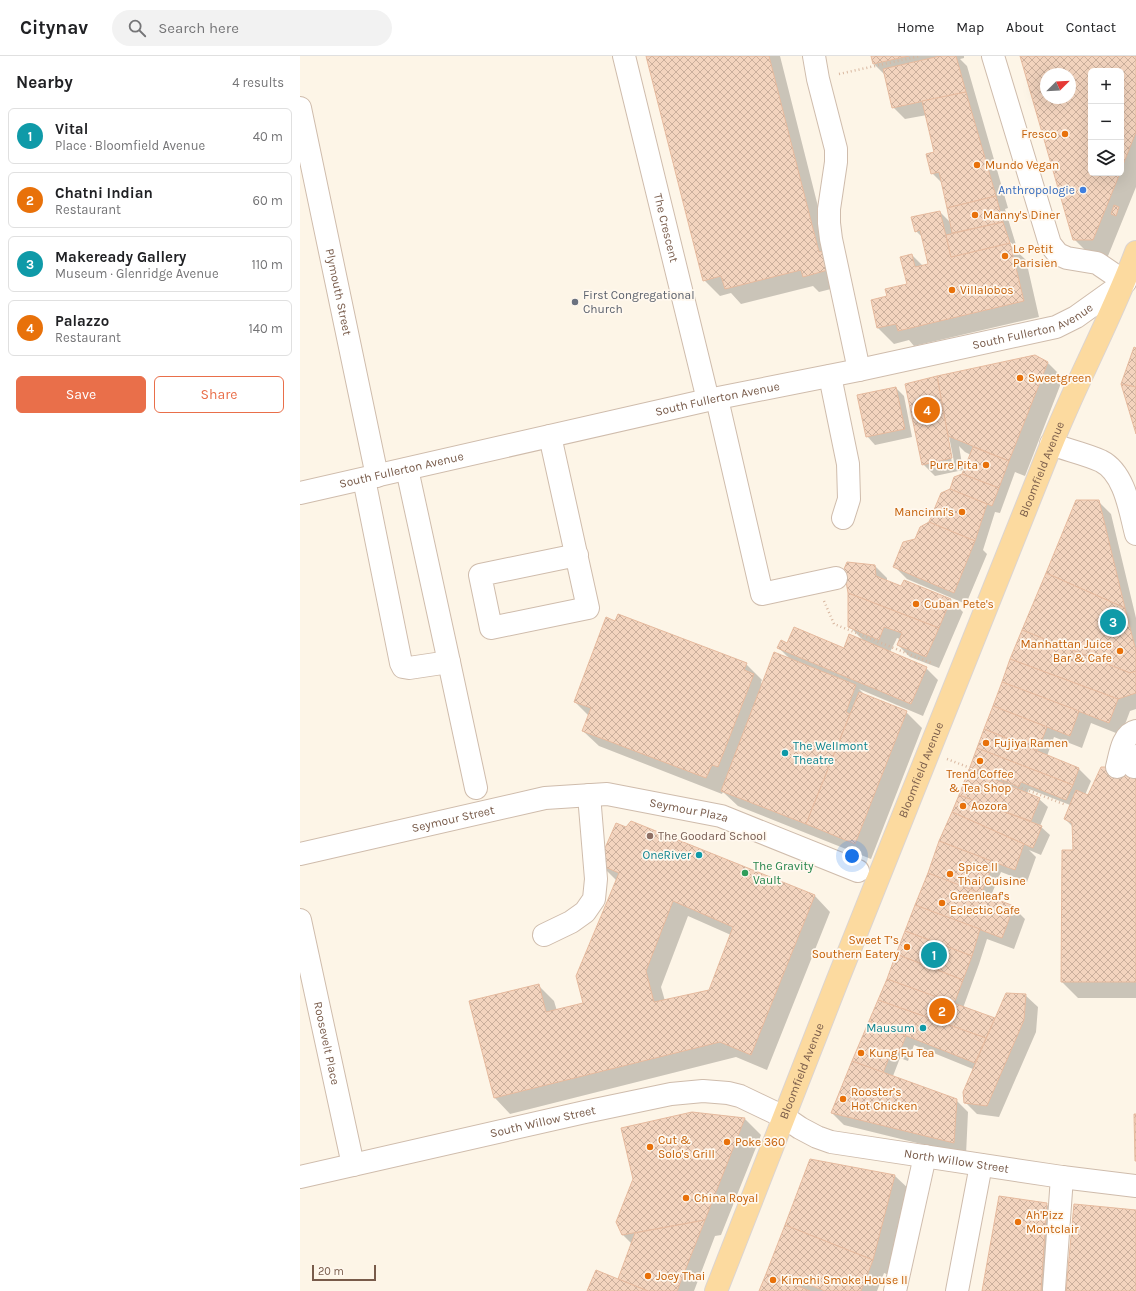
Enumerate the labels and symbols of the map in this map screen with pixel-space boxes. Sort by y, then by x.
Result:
north arrow [1040,68,1076,104]
place label: Fresco [1021,127,1057,141]
marker: Fresco [1060,129,1070,139]
place label: Mundo Vegan [985,158,1059,172]
marker: Mundo Vegan [972,160,982,170]
place label: Anthropologie [998,183,1075,197]
marker: Anthropologie [1078,185,1088,195]
street label: The Crescent [651,192,681,264]
place label: Manny's Diner [983,208,1061,222]
marker: Manny's Diner [970,210,980,220]
place label: Le Petit Parisien [1013,242,1057,270]
street label: Plymouth Street [323,247,354,337]
marker: Le Petit Parisien [1000,251,1010,261]
place label: Villalobos [960,283,1014,297]
marker: Villalobos [947,285,957,295]
place label: First Congregational Church [583,288,695,316]
marker: First Congregational Church [570,297,580,307]
street label: South Fullerton Avenue [971,300,1096,352]
place label: Sweetgreen [1028,371,1091,385]
marker: Sweetgreen [1015,373,1025,383]
street label: South Fullerton Avenue [654,379,781,419]
pin: 4 [914,395,940,425]
street label: Bloomfield Avenue [1016,419,1067,519]
street label: South Fullerton Avenue [338,449,465,491]
place label: Pure Pita [929,458,978,472]
marker: Pure Pita [981,460,991,470]
place label: Mancinni's [894,505,954,519]
marker: Mancinni's [957,507,967,517]
place label: Cuban Pete's [924,597,994,611]
marker: Cuban Pete's [911,599,921,609]
pin: 3 [1100,607,1126,637]
place label: Manhattan Juice Bar & Cafe [1020,637,1112,665]
marker: Manhattan Juice Bar & Cafe [1115,646,1125,656]
street label: Bloomfield Avenue [896,720,946,820]
place label: Fujiya Ramen [994,736,1068,750]
marker: Fujiya Ramen [981,738,991,748]
place label: The Wellmont Theatre [793,739,869,767]
marker: The Wellmont Theatre [780,748,790,758]
marker: Trend Coffee & Tea Shop [975,756,985,766]
place label: Trend Coffee & Tea Shop [946,767,1014,795]
street label: Seymour Plaza [648,795,731,825]
place label: Aozora [971,799,1008,813]
marker: Aozora [958,801,968,811]
street label: Seymour Street [410,803,496,835]
place label: The Goodard School [658,829,766,843]
marker: The Goodard School [645,831,655,841]
your location [842,846,862,866]
place label: OneRiver [642,848,692,862]
marker: OneRiver [694,850,704,860]
place label: The Gravity Vault [753,859,814,887]
place label: Spice II Thai Cuisine [958,860,1026,888]
marker: The Gravity Vault [740,868,750,878]
marker: Spice II Thai Cuisine [945,869,955,879]
place label: Greenleaf's Eclectic Cafe [950,889,1020,917]
marker: Greenleaf's Eclectic Cafe [937,898,947,908]
place label: Sweet T’s Southern Eatery [812,933,899,961]
pin: 1 [921,940,947,970]
marker: Sweet T’s Southern Eatery [902,942,912,952]
pin: 2 [929,996,955,1026]
street label: Roosevelt Place [311,1000,342,1086]
street label: Bloomfield Avenue [777,1021,827,1121]
place label: Mausum [866,1021,915,1035]
marker: Mausum [918,1023,928,1033]
place label: Kung Fu Tea [869,1046,934,1060]
marker: Kung Fu Tea [856,1048,866,1058]
place label: Rooster’s Hot Chicken [851,1085,917,1113]
marker: Rooster’s Hot Chicken [838,1094,848,1104]
street label: South Willow Street [489,1103,597,1140]
place label: Cut & Solo's Grill [658,1133,715,1161]
place label: Poke 360 [735,1135,785,1149]
marker: Poke 360 [722,1137,732,1147]
marker: Cut & Solo's Grill [645,1142,655,1152]
street label: North Willow Street [903,1146,1010,1176]
place label: China Royal [694,1191,758,1205]
marker: China Royal [681,1193,691,1203]
place label: Ah'Pizz Montclair [1026,1208,1079,1236]
marker: Ah'Pizz Montclair [1013,1217,1023,1227]
scale bar [312,1263,376,1282]
place label: Joey Thai [656,1269,705,1283]
marker: Joey Thai [643,1271,653,1281]
place label: Kimchi Smoke House II [781,1273,908,1287]
marker: Kimchi Smoke House II [768,1275,778,1285]

